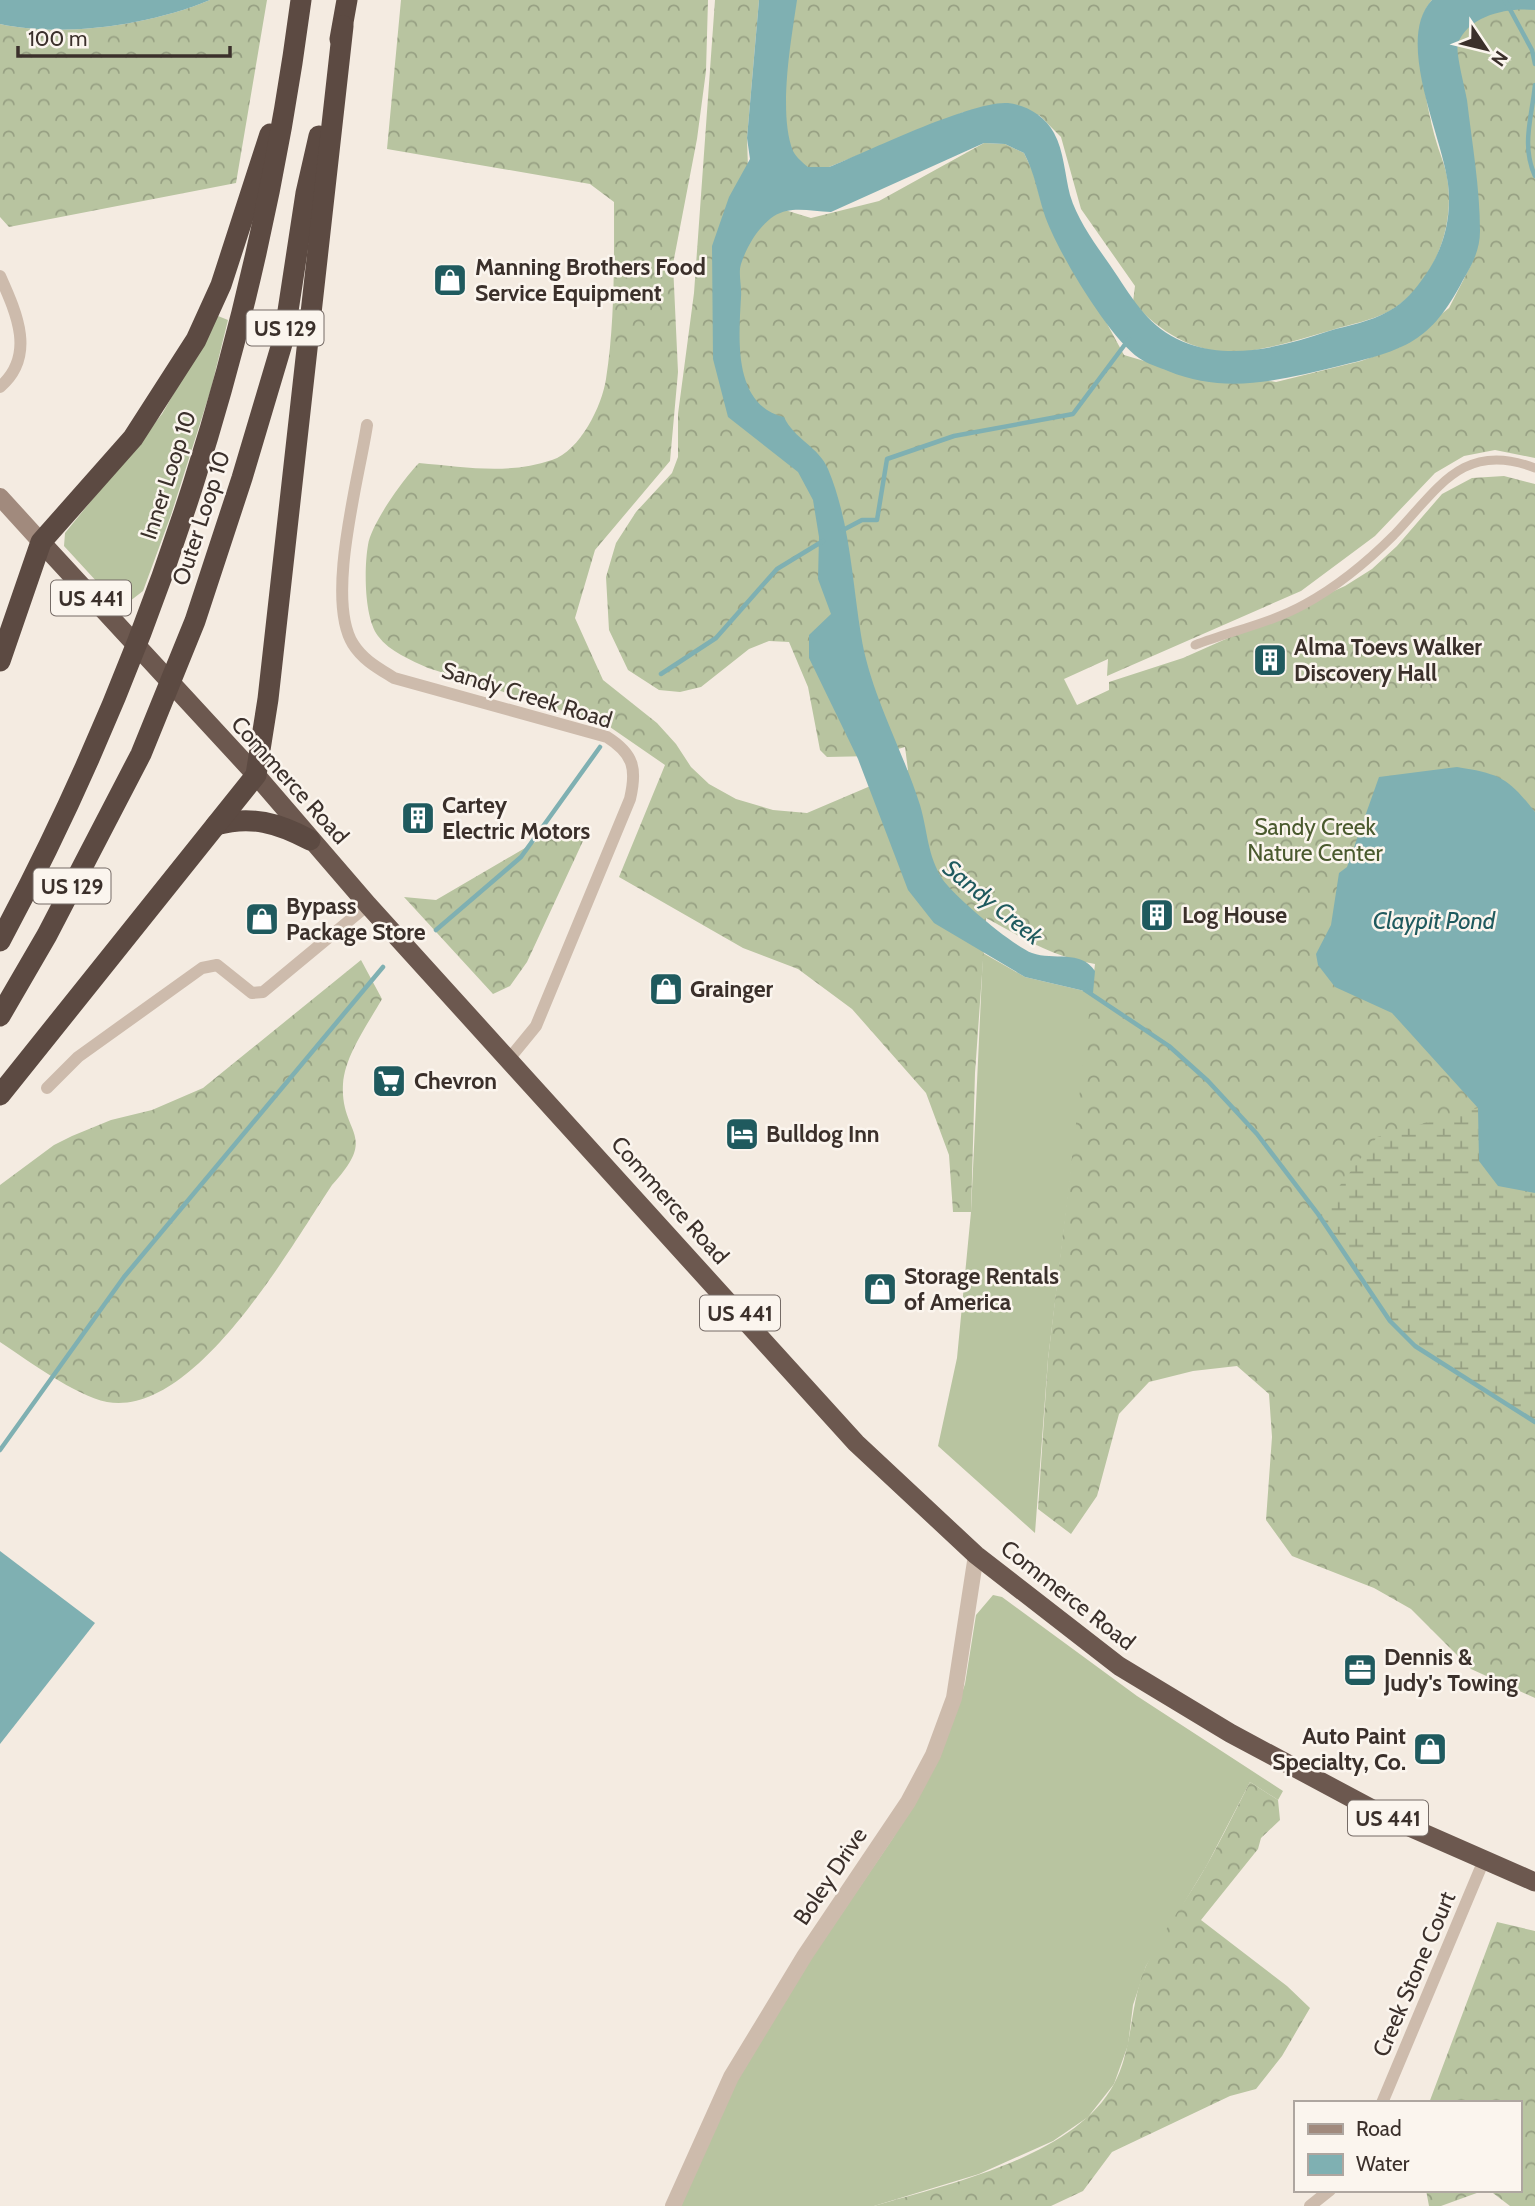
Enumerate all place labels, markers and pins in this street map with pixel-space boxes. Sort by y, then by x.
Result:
place label: Manning Brothers Food Service Equipment [475,253,706,307]
shop icon: Manning Brothers Food Service Equipment [431,261,469,299]
place label: Alma Toevs Walker Discovery Hall [1294,633,1482,687]
building icon: Alma Toevs Walker Discovery Hall [1251,641,1289,679]
place label: Cartey Electric Motors [442,791,590,845]
building icon: Cartey Electric Motors [399,799,437,837]
place label: Bypass Package Store [286,892,426,946]
building icon: Log House [1138,896,1176,934]
shop icon: Bypass Package Store [243,900,281,938]
place label: Log House [1182,901,1287,929]
shop icon: Grainger [647,970,685,1008]
place label: Grainger [690,975,774,1003]
supermarket icon: Chevron [370,1062,408,1100]
place label: Chevron [414,1067,497,1095]
hotel icon: Bulldog Inn [723,1115,761,1153]
place label: Bulldog Inn [766,1120,880,1148]
place label: Storage Rentals of America [904,1262,1059,1316]
shop icon: Storage Rentals of America [861,1270,899,1308]
place label: Dennis & Judy's Towing [1383,1643,1518,1697]
office icon: Dennis & Judy's Towing [1341,1651,1379,1689]
place label: Auto Paint Specialty, Co. [1272,1722,1406,1776]
shop icon: Auto Paint Specialty, Co. [1411,1730,1449,1768]

